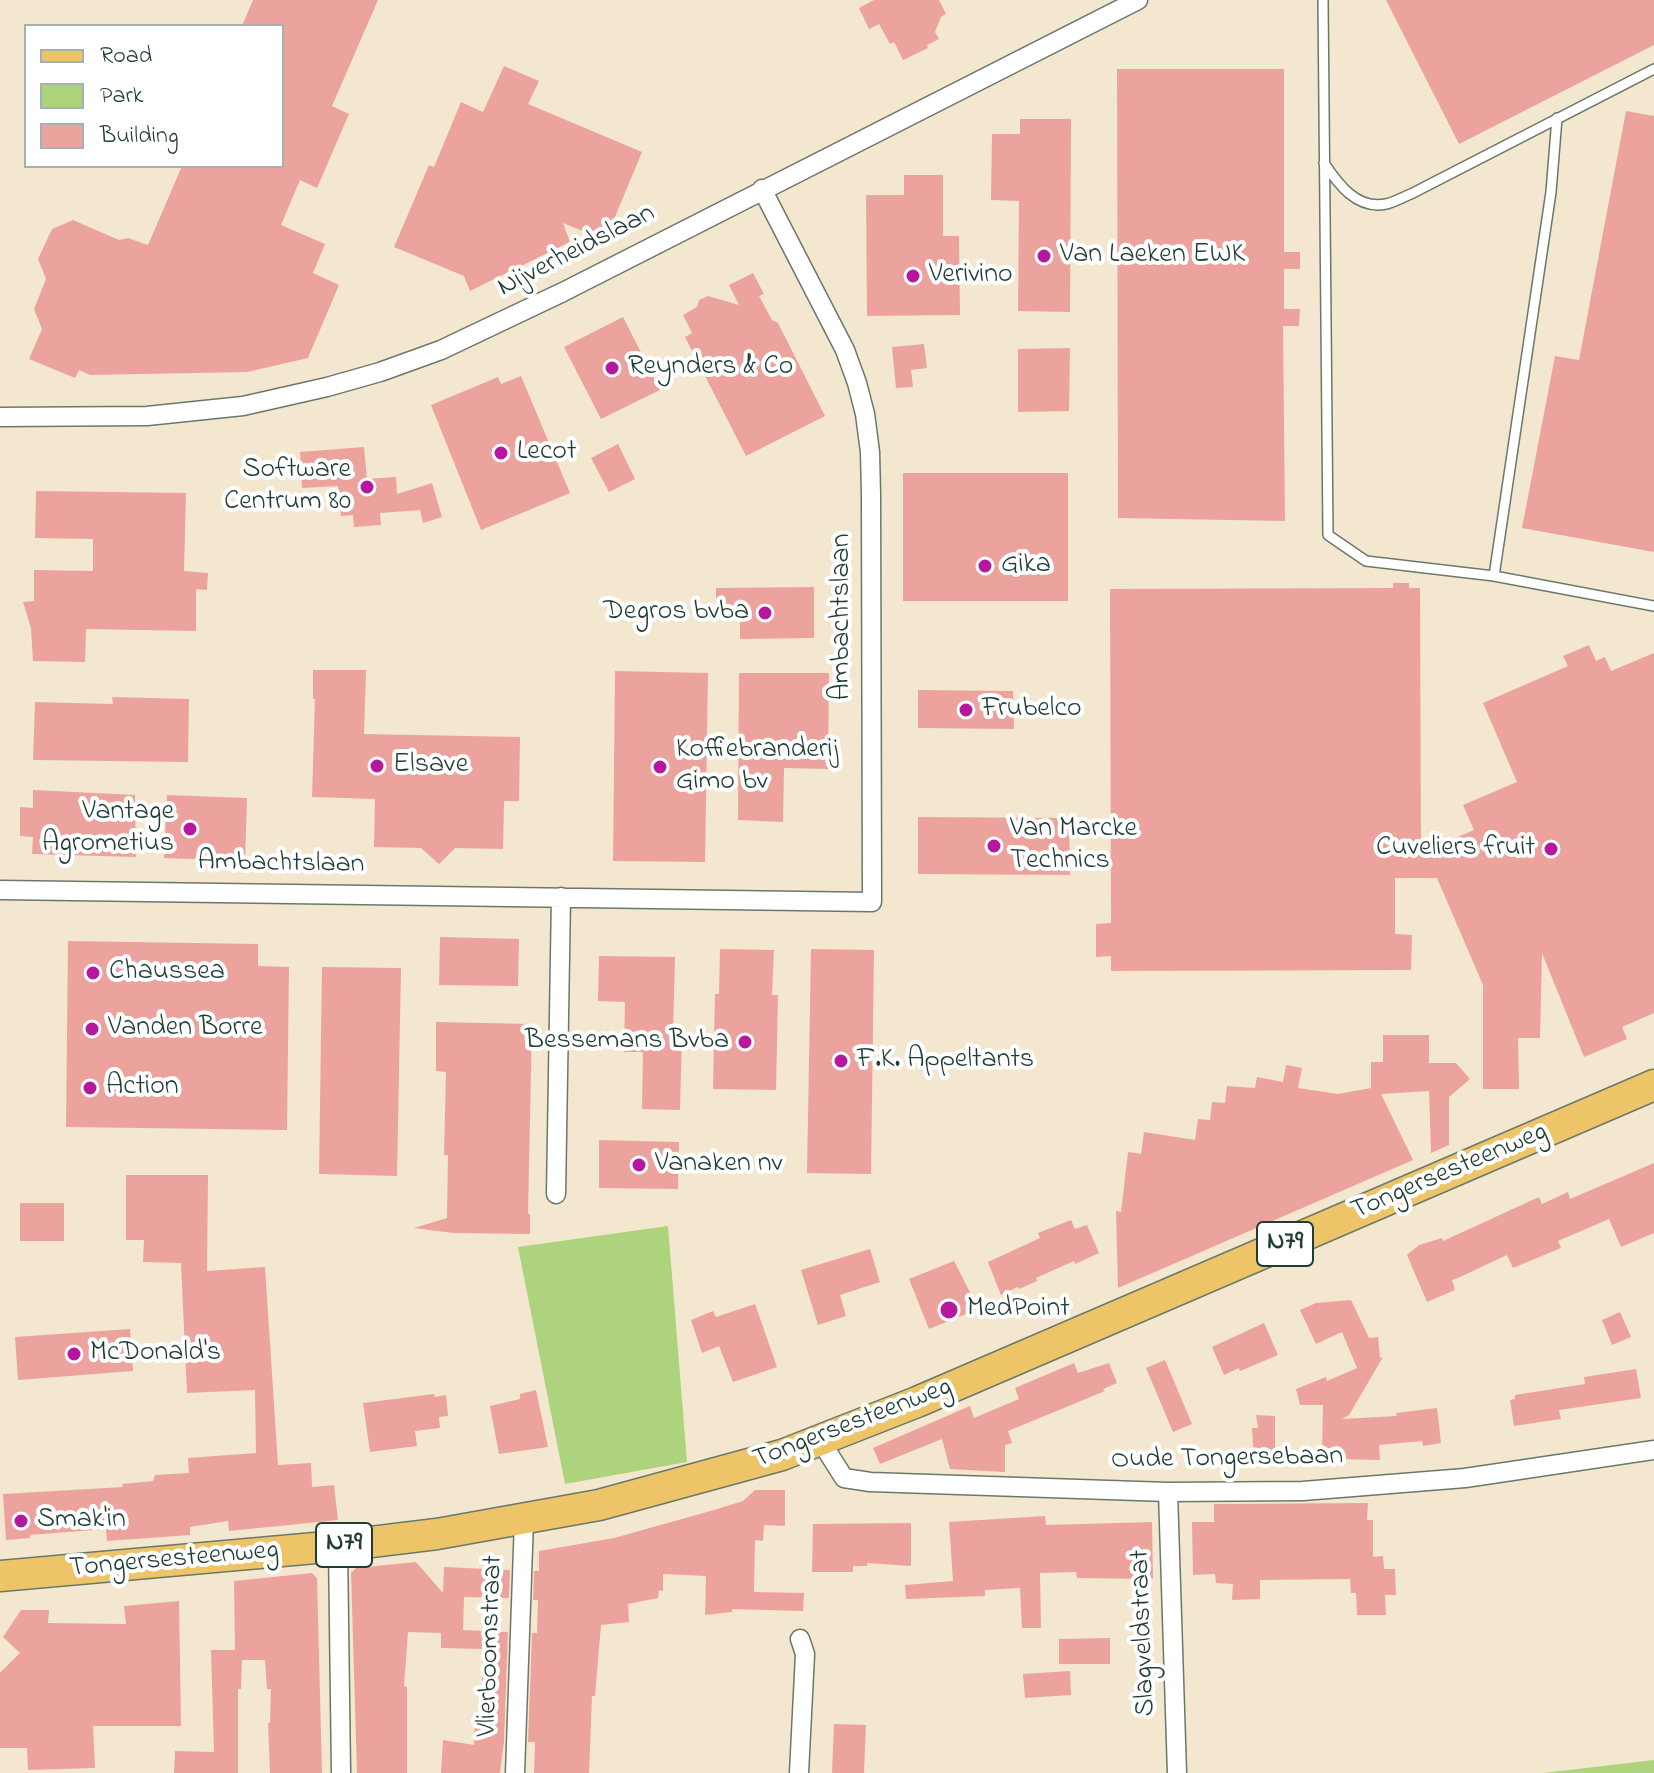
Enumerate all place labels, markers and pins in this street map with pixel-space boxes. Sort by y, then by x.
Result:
place label: Van Laeken EWK [1060,239,1245,273]
marker: Van Laeken EWK [1035,247,1053,265]
place label: Verivino [929,259,1013,293]
marker: Verivino [904,267,922,285]
place label: Reynders & Co [628,351,793,385]
marker: Reynders & Co [603,359,621,377]
place label: Lecot [517,436,576,470]
marker: Lecot [492,444,510,462]
place label: Software Centrum 80 [224,454,351,520]
marker: Software Centrum 80 [358,478,376,496]
place label: Gika [1001,549,1051,583]
marker: Gika [976,557,994,575]
place label: Degros bvba [603,596,749,630]
marker: Degros bvba [756,604,774,622]
place label: Frubelco [982,693,1082,727]
marker: Frubelco [957,701,975,719]
place label: Koffiebranderij Gimo bv [676,734,838,800]
place label: Elsave [393,749,468,783]
marker: Elsave [368,757,386,775]
marker: Koffiebranderij Gimo bv [651,758,669,776]
place label: Vantage Agrometius [42,796,174,862]
place label: Van Marcke Technics [1010,813,1137,879]
marker: Vantage Agrometius [181,820,199,838]
place label: Cuveliers fruit [1376,832,1535,866]
marker: Van Marcke Technics [985,837,1003,855]
marker: Cuveliers fruit [1542,840,1560,858]
place label: Chaussea [109,956,225,990]
marker: Chaussea [84,964,102,982]
place label: Vanden Borre [108,1012,262,1046]
marker: Vanden Borre [83,1020,101,1038]
place label: Bessemans Bvba [525,1025,729,1059]
marker: Bessemans Bvba [736,1033,754,1051]
place label: F.K. Appeltants [857,1044,1034,1078]
marker: F.K. Appeltants [832,1052,850,1070]
place label: Action [106,1071,178,1105]
marker: Action [81,1079,99,1097]
place label: Vanaken nv [655,1148,782,1182]
marker: Vanaken nv [630,1156,648,1174]
place label: MedPoint [967,1293,1070,1327]
marker: MedPoint [938,1299,960,1321]
place label: McDonald's [90,1337,221,1371]
marker: McDonald's [65,1345,83,1363]
place label: Smak'in [37,1504,126,1538]
marker: Smak'in [12,1512,30,1530]

